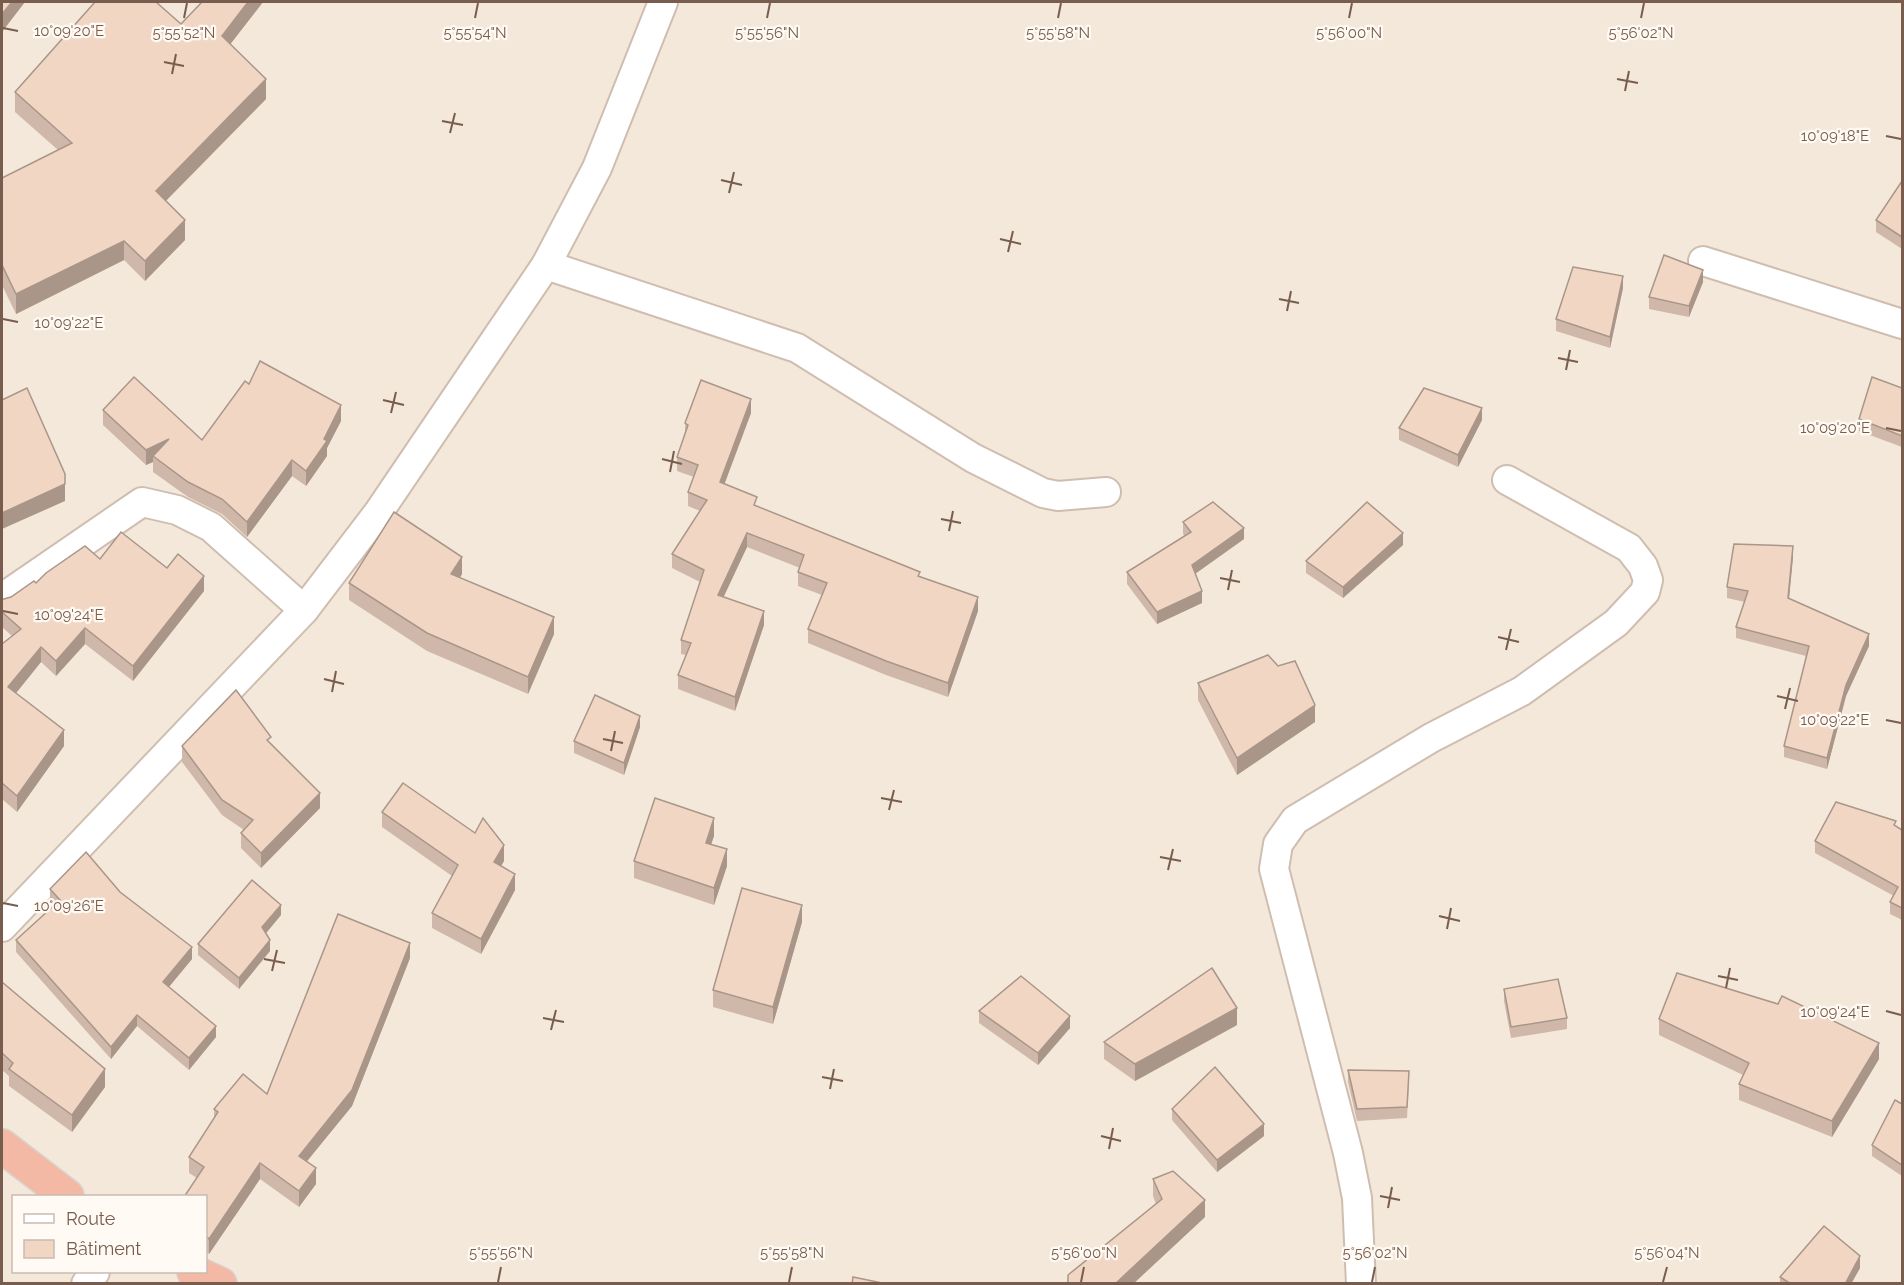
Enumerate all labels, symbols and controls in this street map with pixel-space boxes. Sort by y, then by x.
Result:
text: 10°09'20"E [34,22,104,40]
text: 5°55'52"N [153,24,215,42]
text: 5°55'54"N [443,24,507,42]
text: 5°55'56"N [735,24,799,42]
text: 5°55'58"N [1026,24,1090,42]
text: 5°56'00"N [1316,24,1382,42]
text: 5°56'02"N [1609,24,1673,42]
text: 10°09'18"E [1801,127,1869,145]
text: 10°09'22"E [35,314,103,332]
text: 10°09'20"E [1800,419,1870,437]
text: 10°09'24"E [34,606,104,624]
text: 10°09'22"E [1801,711,1869,729]
text: 10°09'26"E [34,897,104,915]
text: 10°09'24"E [1800,1003,1870,1021]
legend [12,1195,207,1273]
text: Route [66,1208,116,1229]
text: Bâtiment [66,1238,141,1259]
text: 5°55'56"N [469,1244,533,1262]
text: 5°55'58"N [760,1244,824,1262]
text: 5°56'00"N [1051,1244,1117,1262]
text: 5°56'02"N [1343,1244,1407,1262]
text: 5°56'04"N [1634,1244,1700,1262]

